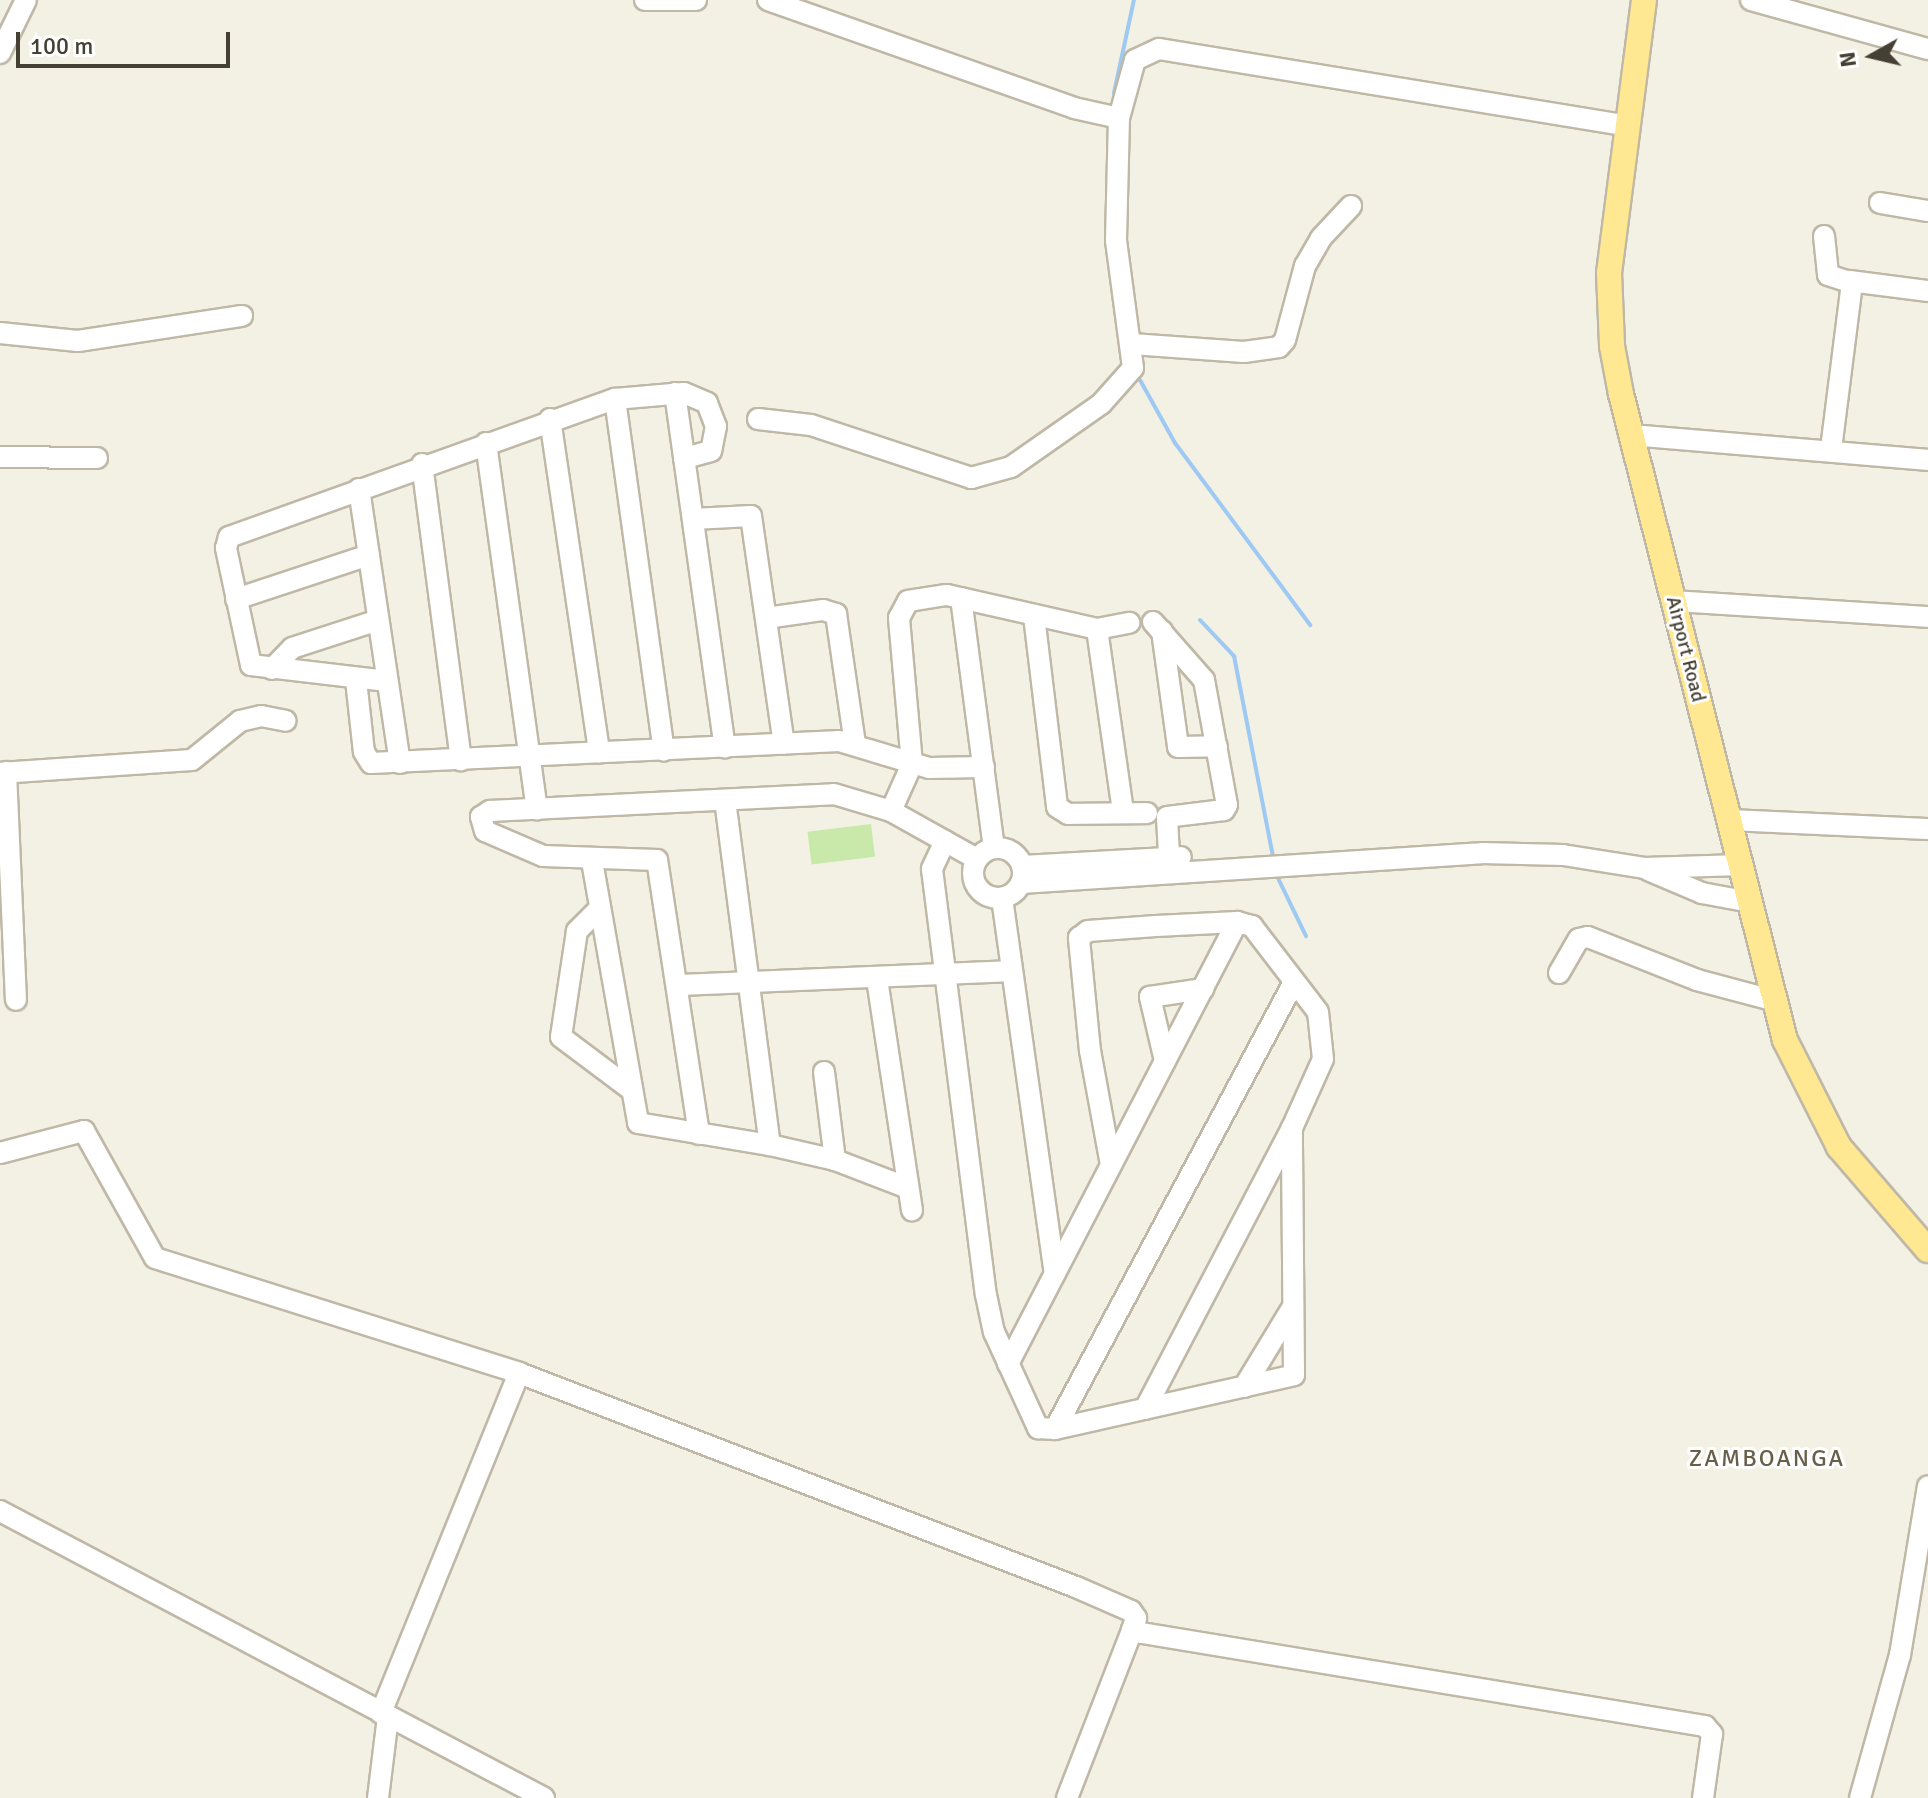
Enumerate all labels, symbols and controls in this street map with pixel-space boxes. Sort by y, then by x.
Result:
scale bar [20,16,234,66]
north arrow [1832,16,1912,96]
text: 100 m [30,31,93,61]
text: N [1833,50,1862,69]
street label: Airport Road [1661,594,1711,704]
district label: ZAMBOANGA [1689,1445,1845,1473]

